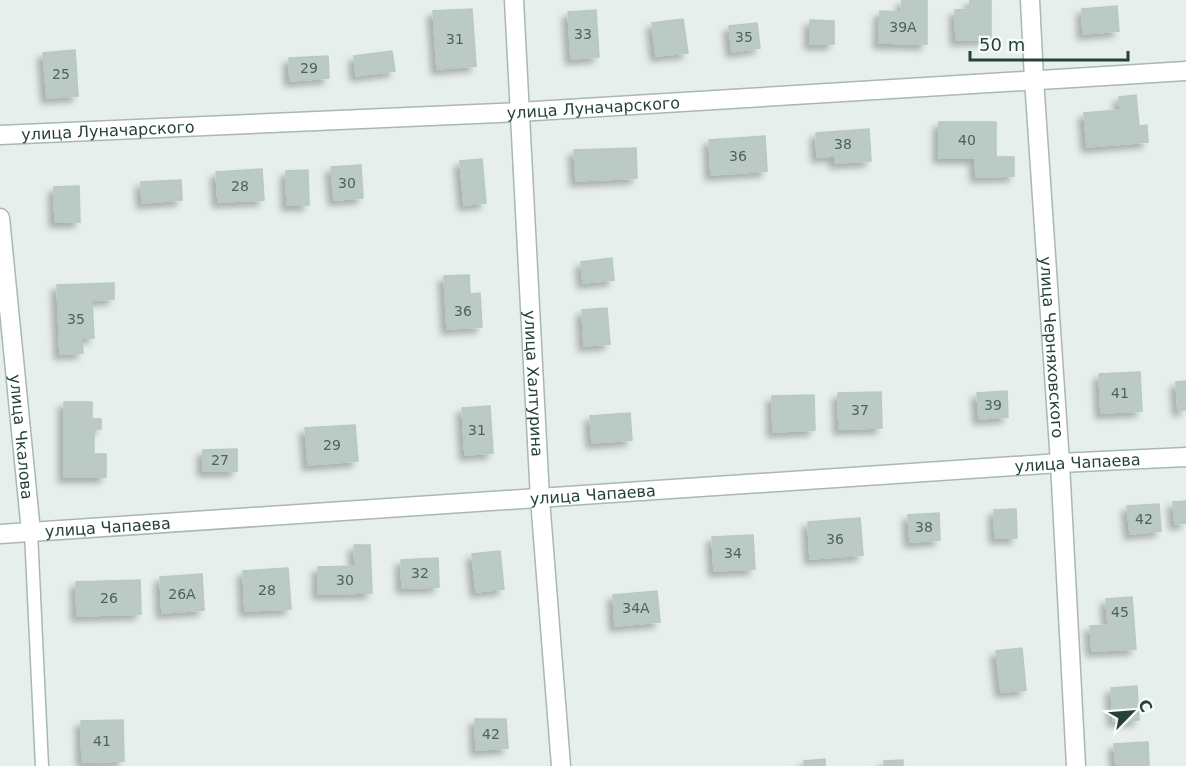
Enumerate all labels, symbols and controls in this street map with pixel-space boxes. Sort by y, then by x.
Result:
house number: 39А [889,19,917,35]
scale bar [970,24,1128,62]
house number: 33 [574,26,592,42]
house number: 35 [735,29,753,45]
house number: 31 [446,31,464,47]
text: 50 m [979,34,1025,55]
house number: 29 [300,60,318,76]
house number: 25 [52,66,70,82]
street label: улица Луначарского [506,93,681,122]
street label: улица Луначарского [21,117,195,144]
house number: 40 [958,132,976,148]
house number: 38 [834,136,852,152]
house number: 36 [729,148,747,164]
house number: 30 [338,175,356,191]
house number: 28 [231,178,249,194]
street label: улица Черняховского [1037,256,1068,439]
house number: 36 [454,303,472,319]
street label: улица Халтурина [521,310,547,457]
house number: 35 [67,311,85,327]
street label: улица Чкалова [6,373,37,500]
house number: 41 [1111,385,1129,401]
house number: 39 [984,397,1002,413]
house number: 37 [851,402,869,418]
house number: 31 [468,422,486,438]
house number: 29 [323,437,341,453]
street label: улица Чапаева [1014,450,1141,476]
house number: 27 [211,452,229,468]
street label: улица Чапаева [529,481,656,508]
house number: 42 [1135,511,1153,527]
street label: улица Чапаева [44,513,171,540]
house number: 38 [915,519,933,535]
house number: 36 [826,531,844,547]
house number: 34 [724,545,742,561]
house number: 32 [411,565,429,581]
house number: 30 [336,572,354,588]
house number: 28 [258,582,276,598]
house number: 26А [168,586,196,602]
house number: 26 [100,590,118,606]
house number: 34А [622,600,650,616]
house number: 45 [1111,604,1129,620]
north arrow [1102,682,1162,742]
text: С [1134,697,1156,715]
house number: 42 [482,726,500,742]
house number: 41 [93,733,111,749]

